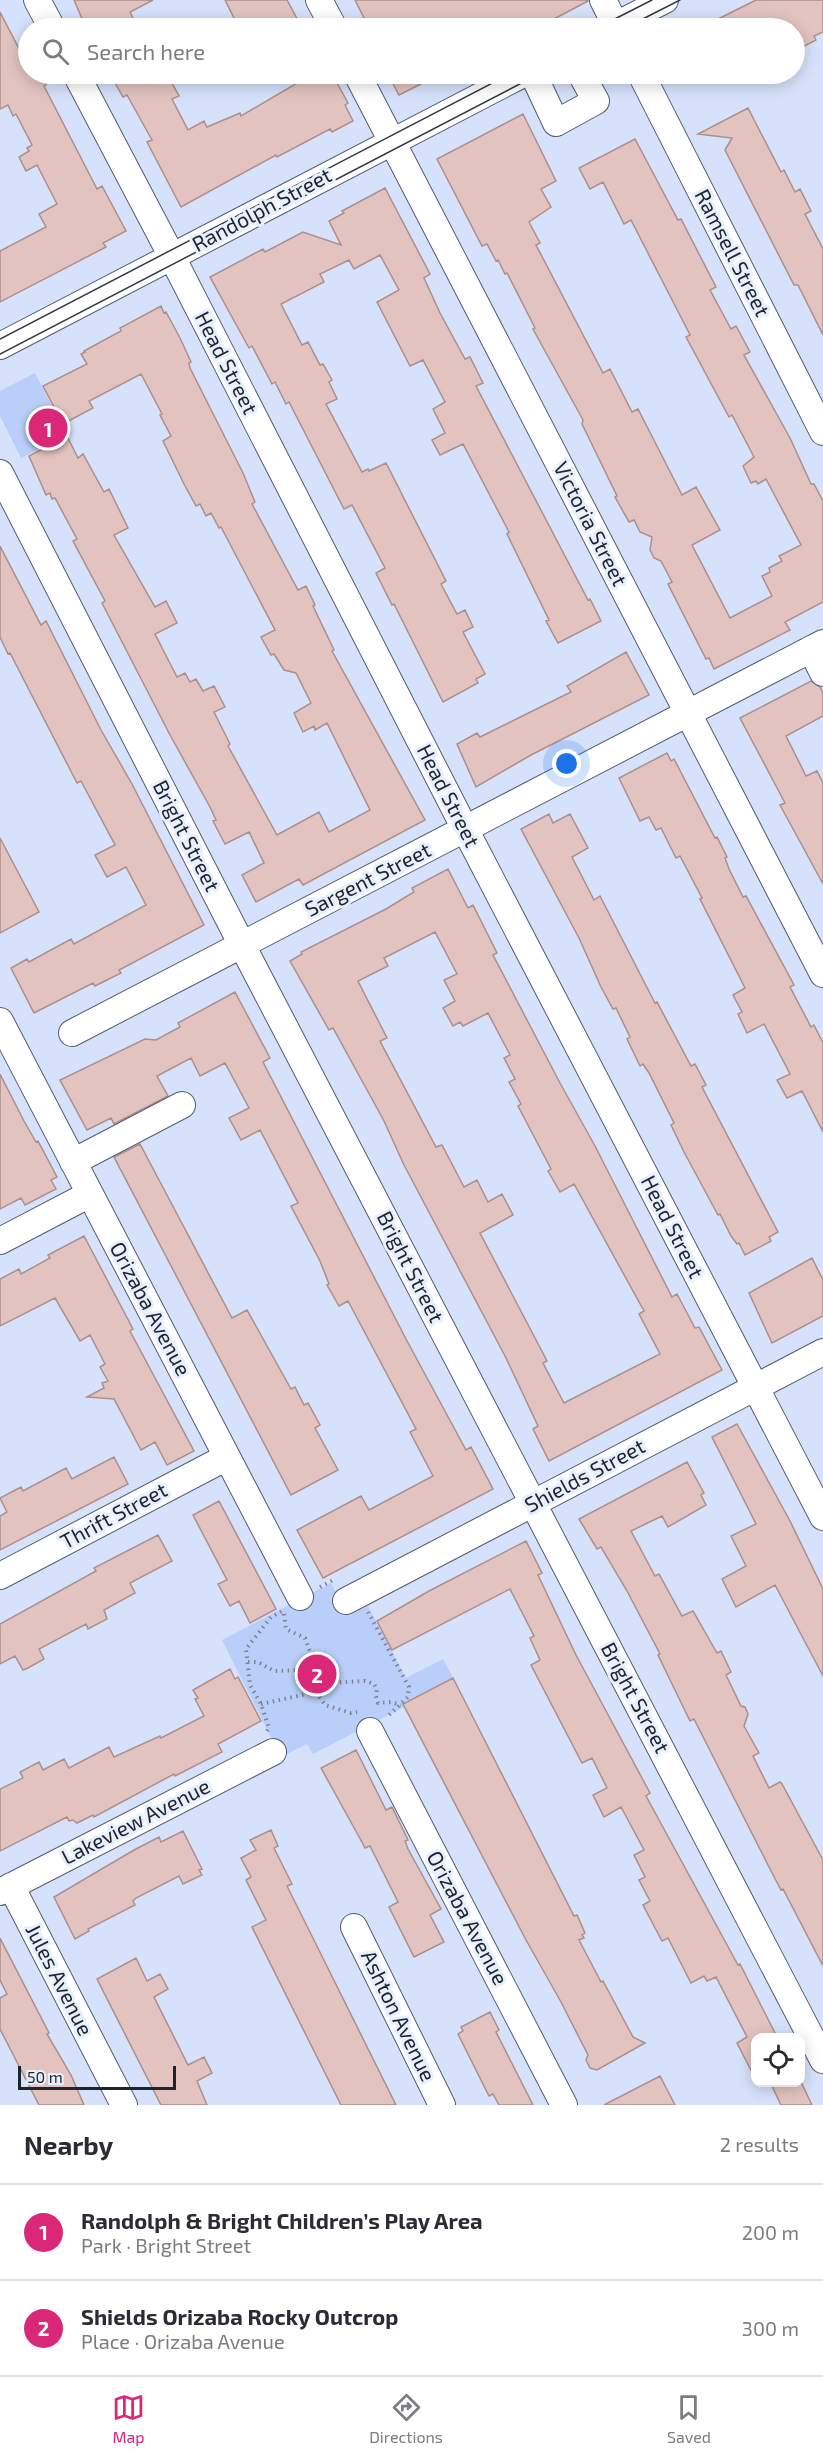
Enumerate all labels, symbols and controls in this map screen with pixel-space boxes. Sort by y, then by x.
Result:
search box [18,18,805,84]
icon: search [39,35,72,68]
text: Search here [87,38,205,64]
street label: Randolph Street [187,161,335,256]
street label: Ramsell Street [690,184,776,320]
street label: Head Street [191,307,264,418]
pin: 1 [28,406,68,450]
street label: Victoria Street [549,457,633,590]
street label: Head Street [413,740,486,851]
your location [552,749,581,778]
street label: Bright Street [149,775,226,895]
street label: Sargent Street [300,836,434,921]
street label: Head Street [637,1171,710,1282]
street label: Bright Street [373,1206,450,1326]
street label: Orizaba Avenue [106,1237,197,1379]
street label: Shields Street [520,1433,649,1517]
street label: Thrift Street [56,1476,171,1553]
street label: Bright Street [597,1638,676,1757]
pin: 2 [298,1652,336,1696]
street label: Lakeview Avenue [57,1773,214,1869]
street label: Orizaba Avenue [423,1846,514,1988]
street label: Jules Avenue [22,1919,99,2039]
street label: Ashton Avenue [357,1946,442,2085]
map controls [751,2033,805,2087]
button: locate [751,2033,805,2087]
scale bar [18,2063,176,2090]
text: 50 m [27,2067,63,2086]
text: Nearby [24,2129,113,2160]
text: 2 results [720,2132,799,2156]
text: Randolph & Bright Children’s Play Area [81,2207,483,2233]
text: 1 [39,2220,48,2244]
text: 200 m [742,2220,799,2244]
text: Park · Bright Street [81,2233,251,2257]
text: Shields Orizaba Rocky Outcrop [81,2303,399,2329]
text: 2 [38,2316,49,2340]
text: 300 m [742,2316,799,2340]
text: Place · Orizaba Avenue [81,2329,285,2353]
tab: Map [112,2391,145,2446]
tab: Directions [369,2391,443,2446]
tab: Saved [667,2391,711,2446]

